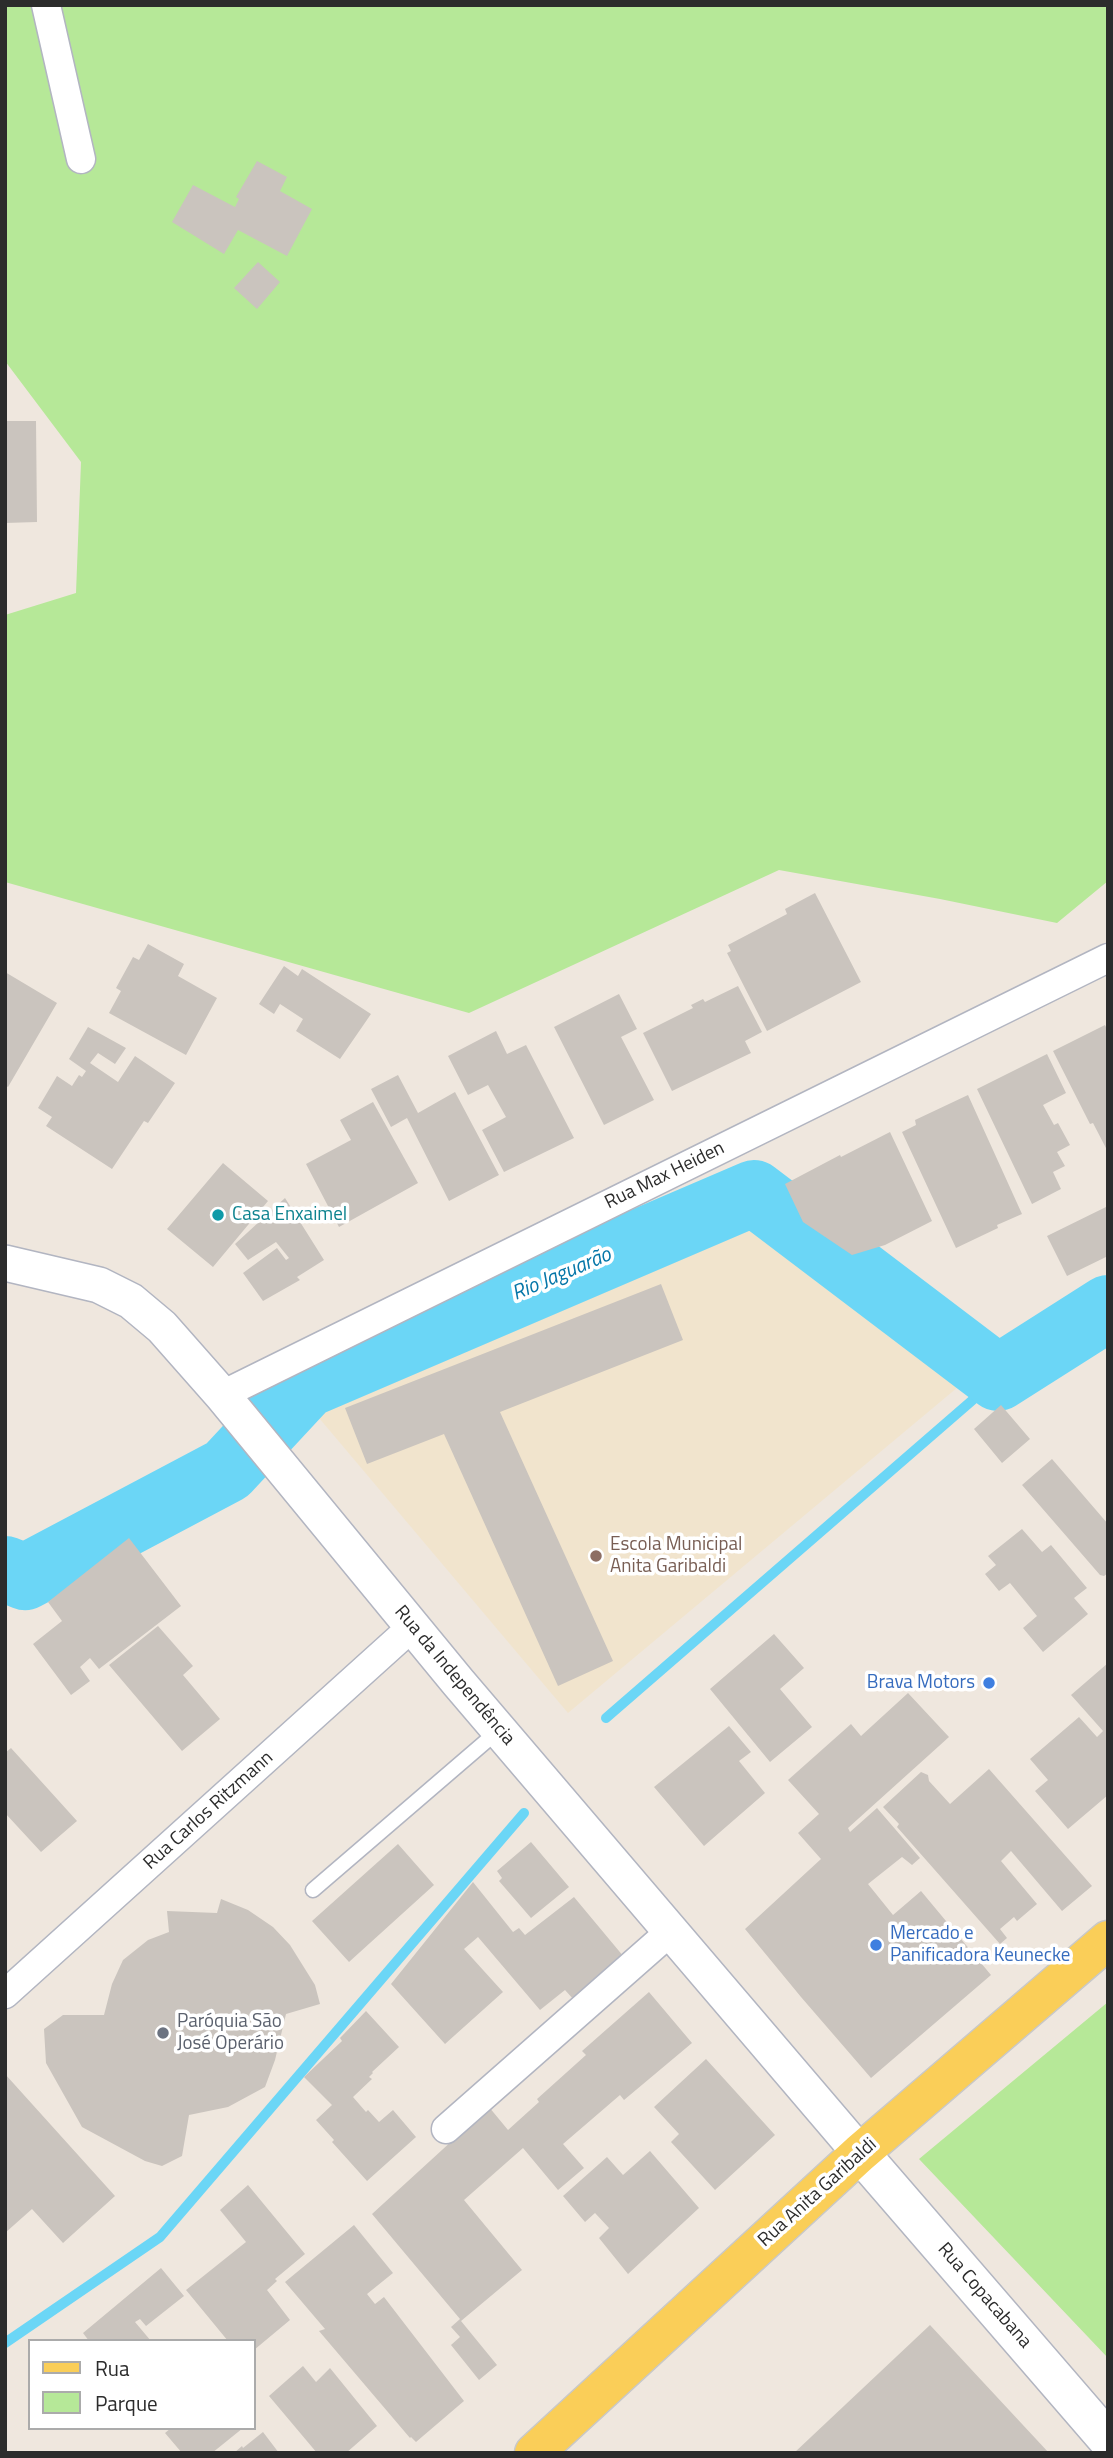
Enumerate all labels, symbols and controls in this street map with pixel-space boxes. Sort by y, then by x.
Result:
street label: Rua Max Heiden [602,1137,728,1215]
place label: Casa Enxaimel [232,1204,347,1226]
marker: Casa Enxaimel [210,1207,226,1223]
water label: Rio Jaguarão [509,1243,615,1307]
place label: Escola Municipal Anita Garibaldi [610,1534,742,1578]
marker: Escola Municipal Anita Garibaldi [588,1548,604,1564]
street label: Rua da Independência [389,1602,519,1750]
place label: Brava Motors [867,1672,975,1694]
marker: Brava Motors [981,1675,997,1691]
street label: Rua Carlos Ritzmann [140,1747,278,1875]
place label: Mercado e Panificadora Keunecke [890,1923,1070,1967]
marker: Mercado e Panificadora Keunecke [868,1937,884,1953]
place label: Paróquia São José Operário [177,2011,284,2055]
marker: Paróquia São José Operário [155,2025,171,2041]
street label: Rua Anita Garibaldi [754,2134,882,2252]
street label: Rua Copacabana [932,2239,1036,2353]
legend [28,2339,256,2430]
text: Rua [95,2352,130,2384]
text: Parque [95,2387,158,2419]

